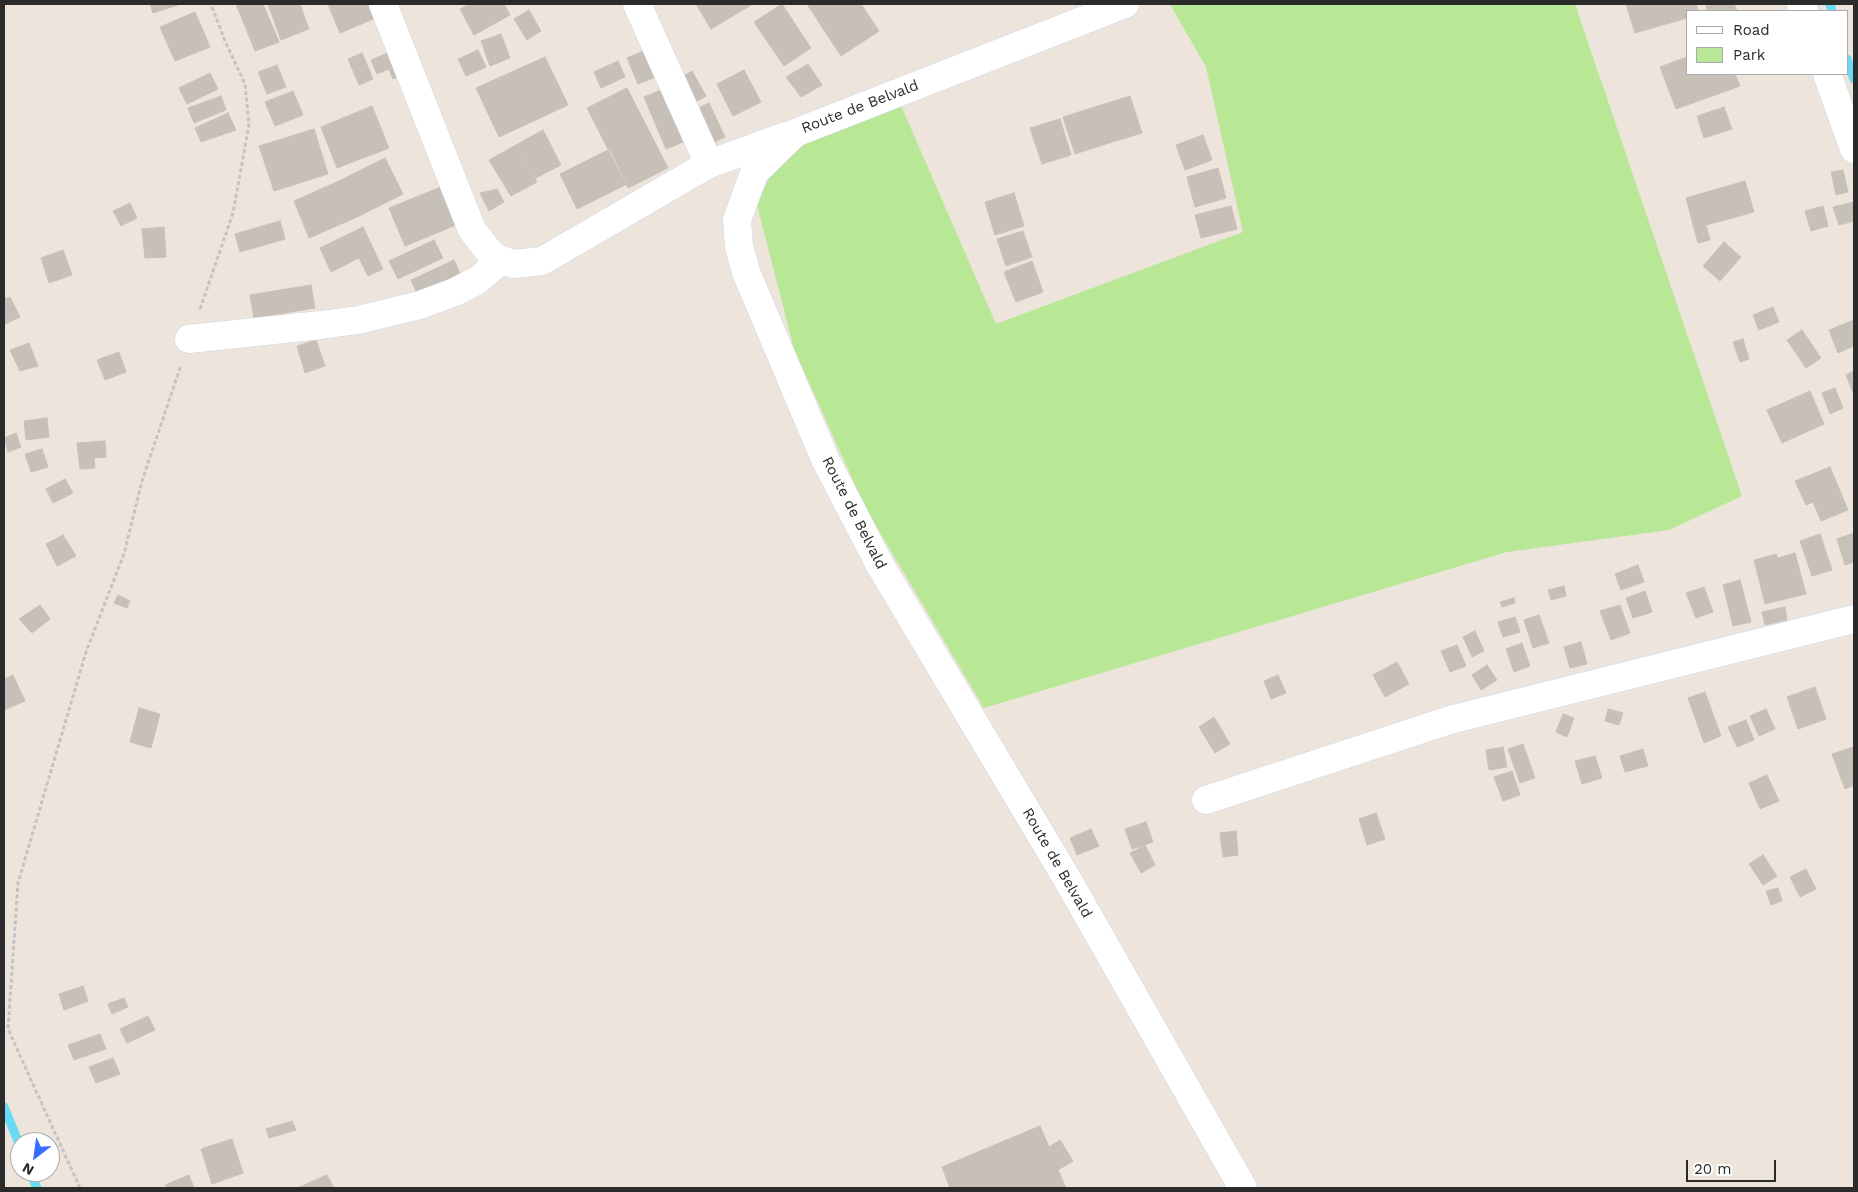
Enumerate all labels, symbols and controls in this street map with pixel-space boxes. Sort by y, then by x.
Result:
legend [1686,10,1848,75]
text: Road [1733,21,1770,39]
text: Park [1733,46,1765,64]
street label: Route de Belvald [799,76,921,138]
street label: Route de Belvald [818,454,890,572]
street label: Route de Belvald [1018,805,1096,921]
north arrow [10,1132,60,1182]
scale bar [1688,1150,1778,1182]
text: N [20,1160,36,1179]
text: 20 m [1694,1160,1732,1178]

